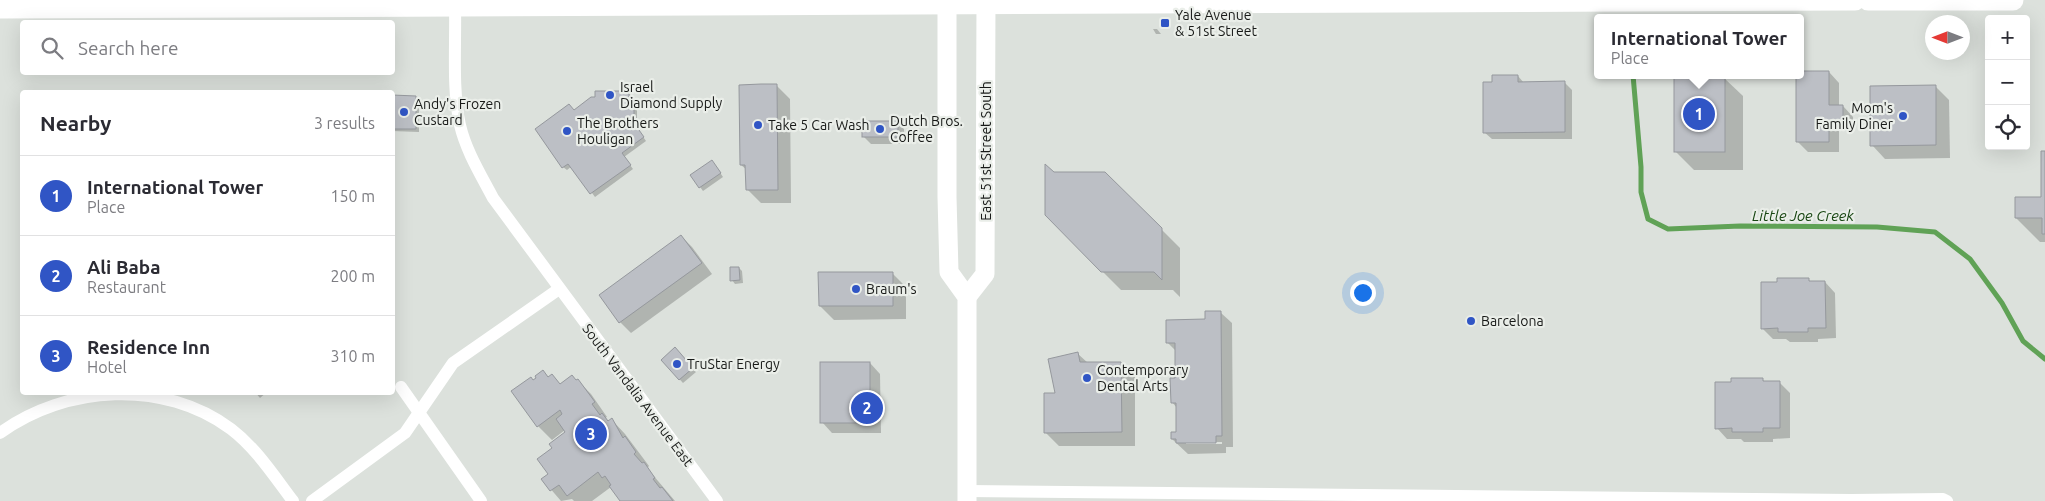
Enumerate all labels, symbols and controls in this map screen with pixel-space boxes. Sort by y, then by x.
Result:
place label: Yale Avenue & 51st Street [1175,7,1258,39]
popup [1594,14,1804,79]
north arrow [1925,15,1970,60]
map controls [1985,15,2030,150]
button: + [1985,15,2030,60]
marker: Yale Avenue & 51st Street [1159,17,1171,29]
search box [20,20,395,75]
text: International Tower [1611,27,1787,49]
icon: search [38,34,66,62]
text: Search here [78,37,178,59]
text: Place [1611,49,1649,67]
button: − [1985,60,2030,105]
place label: Israel Diamond Supply [620,79,723,111]
street label: East 51st Street South [978,81,994,221]
marker: Israel Diamond Supply [604,89,616,101]
pin: 1 [1683,95,1715,133]
place label: Andy's Frozen Custard [414,96,501,128]
place label: Mom's Family Diner [1816,100,1894,132]
button: locate [1985,105,2030,150]
marker: Andy's Frozen Custard [398,106,410,118]
marker: Mom's Family Diner [1897,110,1909,122]
text: Nearby [40,111,111,135]
place label: Dutch Bros. Coffee [890,113,963,145]
text: 3 results [314,114,375,132]
place label: The Brothers Houligan [577,115,659,147]
place label: Take 5 Car Wash [768,117,870,133]
marker: Take 5 Car Wash [752,119,764,131]
marker: Dutch Bros. Coffee [874,123,886,135]
marker: The Brothers Houligan [561,125,573,137]
text: International Tower [87,176,263,198]
text: 1 [51,187,61,205]
text: 150 m [330,187,375,205]
text: Place [87,198,125,216]
water label: Little Joe Creek [1752,207,1854,224]
text: Ali Baba [87,256,161,278]
text: 2 [51,267,61,285]
text: 200 m [330,267,375,285]
text: Restaurant [87,278,166,296]
your location [1350,280,1376,306]
place label: Braum's [866,281,917,297]
marker: Braum's [850,283,862,295]
place label: Barcelona [1481,313,1544,329]
marker: Barcelona [1465,315,1477,327]
street label: South Vandalia Avenue East [579,321,697,470]
text: Residence Inn [87,336,210,358]
text: 3 [51,347,61,365]
text: 310 m [330,347,375,365]
place label: TruStar Energy [687,356,780,372]
text: Hotel [87,358,127,376]
marker: TruStar Energy [671,358,683,370]
place label: Contemporary Dental Arts [1097,362,1189,394]
marker: Contemporary Dental Arts [1081,372,1093,384]
pin: 2 [851,389,883,427]
pin: 3 [575,415,607,453]

